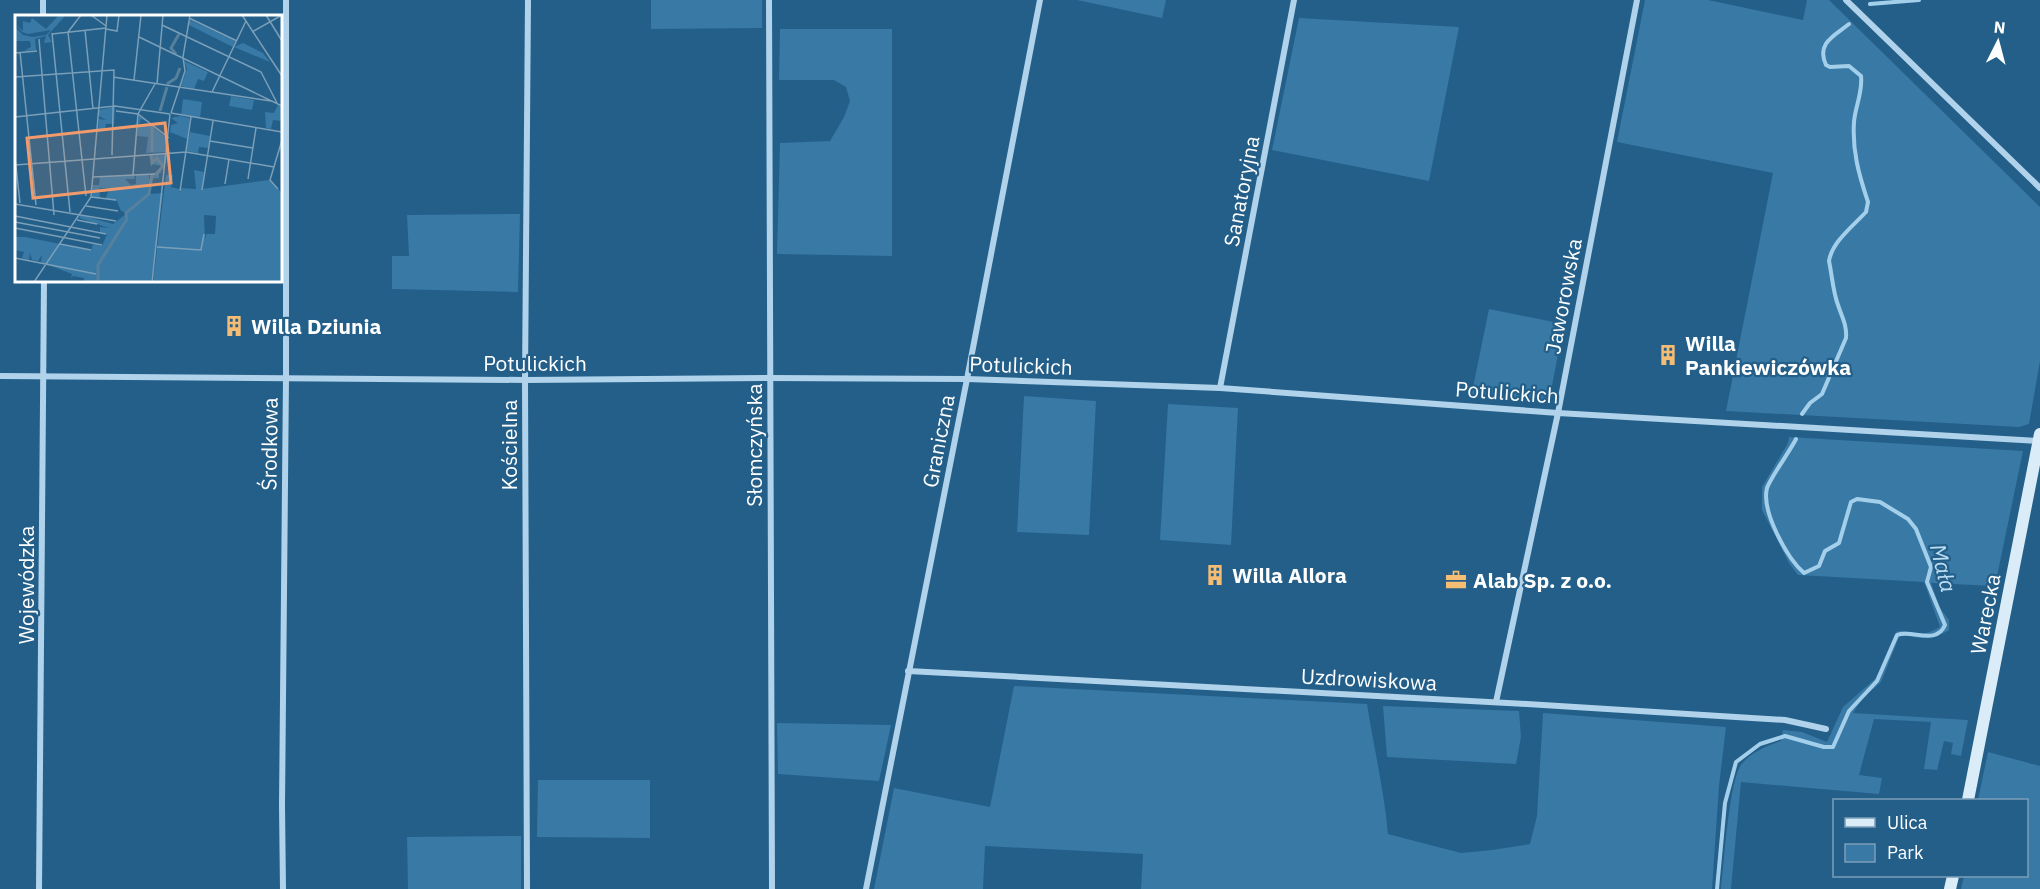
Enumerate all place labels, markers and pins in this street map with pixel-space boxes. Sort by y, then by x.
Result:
place label: Willa Dziunia [251,312,381,340]
building icon: Willa Dziunia [222,314,246,338]
place label: Willa Pankiewiczówka [1685,329,1851,381]
building icon: Willa Pankiewiczówka [1656,343,1680,367]
place label: Willa Allora [1232,561,1347,589]
building icon: Willa Allora [1203,563,1227,587]
place label: Alab Sp. z o.o. [1473,566,1612,594]
office icon: Alab Sp. z o.o. [1444,568,1468,592]

